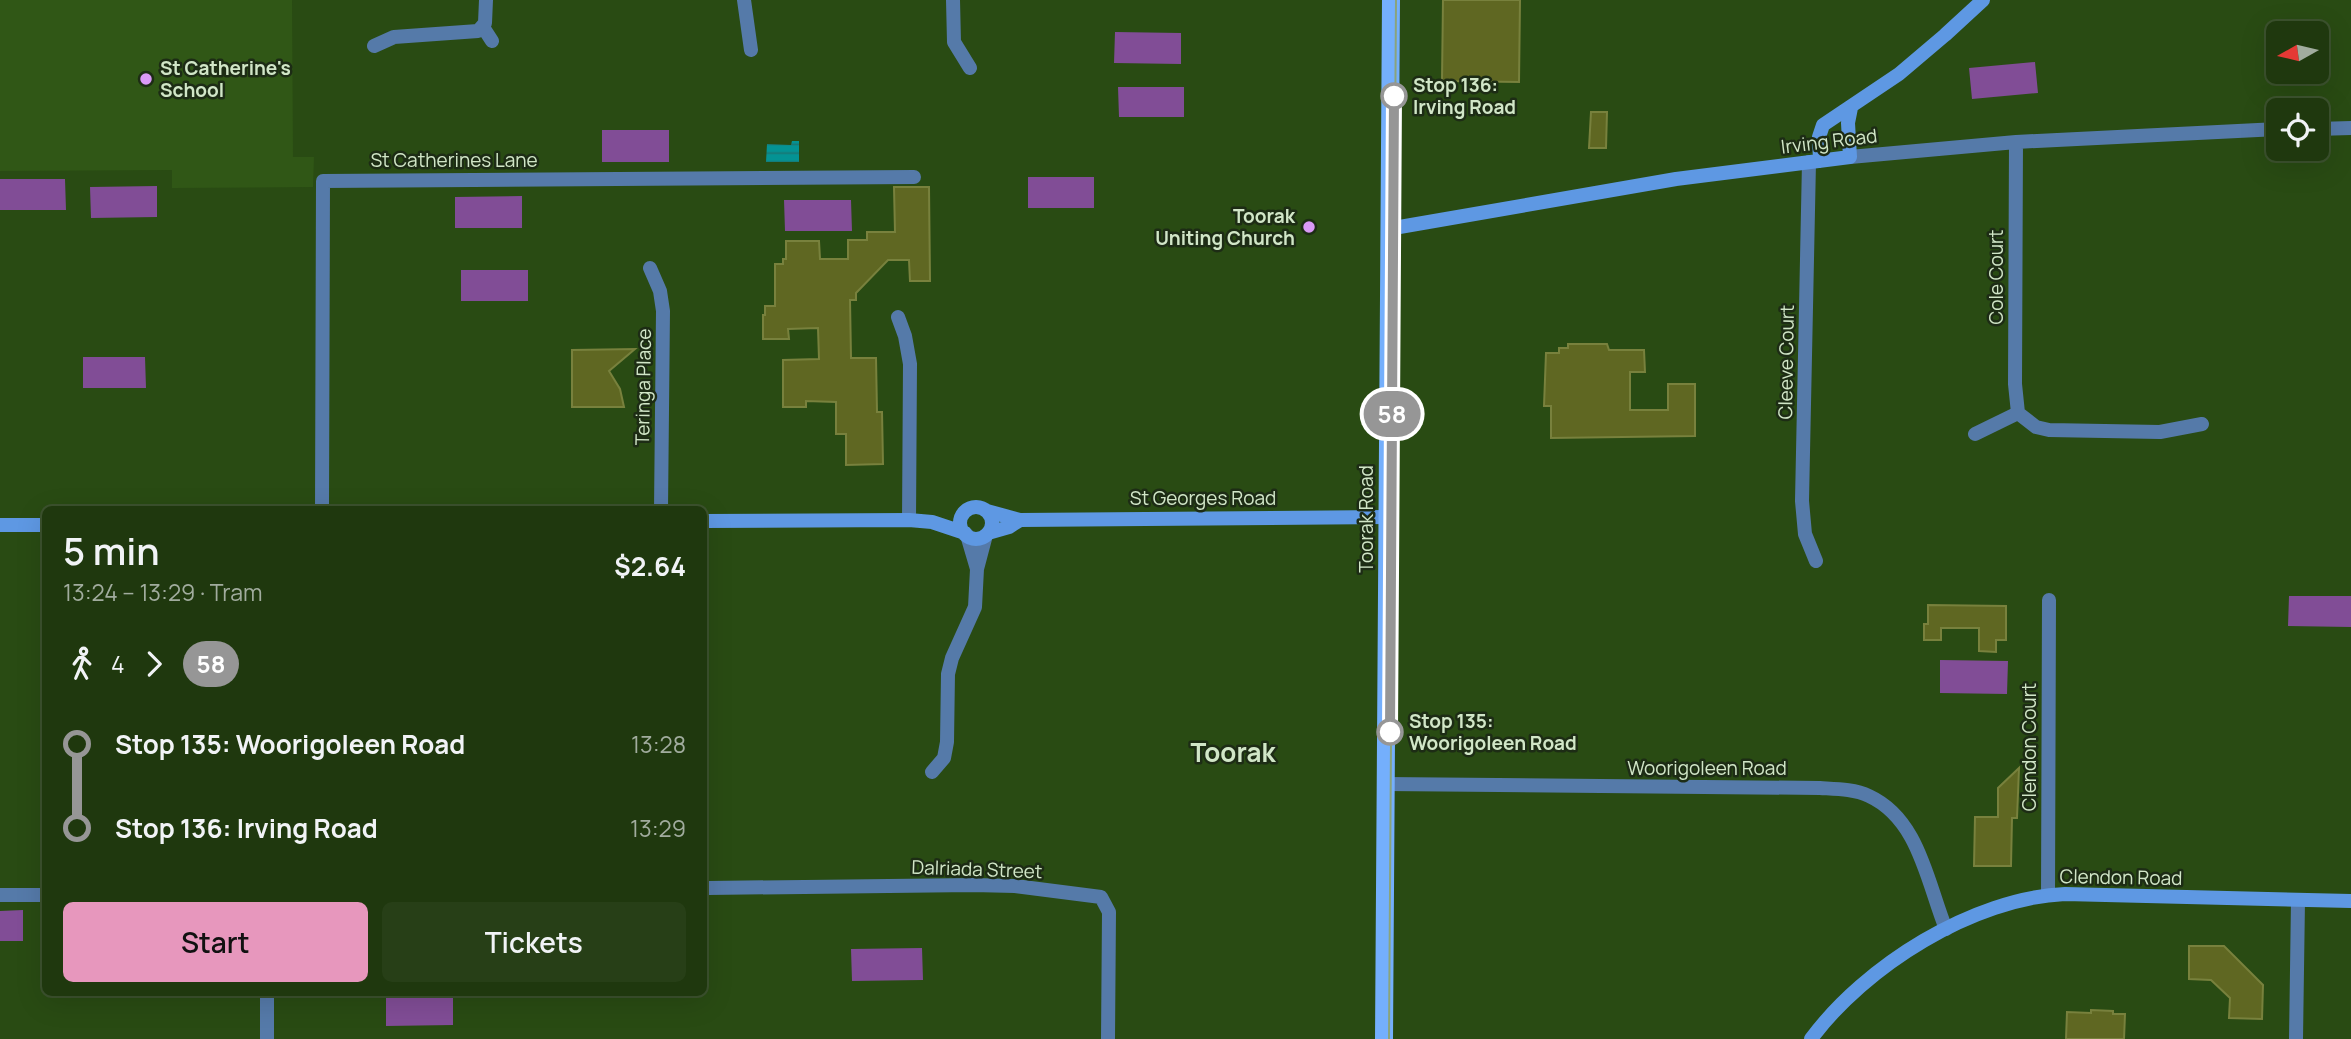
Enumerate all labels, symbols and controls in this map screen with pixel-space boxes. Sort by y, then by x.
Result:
north arrow [2266,21,2329,84]
map controls [2266,21,2329,161]
place label: St Catherine's School [160,55,291,103]
marker: St Catherine's School [138,71,154,87]
place label: Stop 136: Irving Road [1413,72,1516,120]
marker: Stop 136: Irving Road [1381,83,1407,109]
button: locate [2266,98,2329,161]
street label: Irving Road [1779,122,1879,160]
street label: St Catherines Lane [370,147,538,173]
place label: Toorak Uniting Church [1155,203,1296,251]
marker: Toorak Uniting Church [1301,219,1317,235]
street label: Cole Court [1983,230,2009,324]
street label: Cleeve Court [1772,304,1800,420]
street label: Teringa Place [629,328,657,446]
line badge: 58 [1360,391,1424,437]
text: 58 [1378,397,1406,430]
street label: Toorak Road [1353,465,1379,573]
street label: St Georges Road [1130,485,1276,511]
text: 5 min [63,524,160,576]
text: $2.64 [614,548,686,584]
text: 13:24 – 13:29 · Tram [63,576,262,608]
icon: walk [63,645,101,683]
icon: forward [135,645,173,683]
text: 58 [197,647,225,680]
text: 4 [111,648,125,680]
street label: Clendon Court [2016,683,2042,811]
place label: Stop 135: Woorigoleen Road [1409,708,1577,756]
marker: Stop 135: Woorigoleen Road [1377,719,1403,745]
text: Stop 135: Woorigoleen Road [115,726,465,762]
text: 13:28 [631,728,686,760]
district label: Toorak [1191,734,1276,770]
street label: Woorigoleen Road [1627,755,1787,781]
text: Stop 136: Irving Road [115,810,378,846]
text: 13:29 [630,812,686,844]
street label: Dalriada Street [911,854,1043,884]
street label: Clendon Road [2059,863,2183,891]
button: Start [63,902,368,982]
button: Tickets [382,902,686,982]

